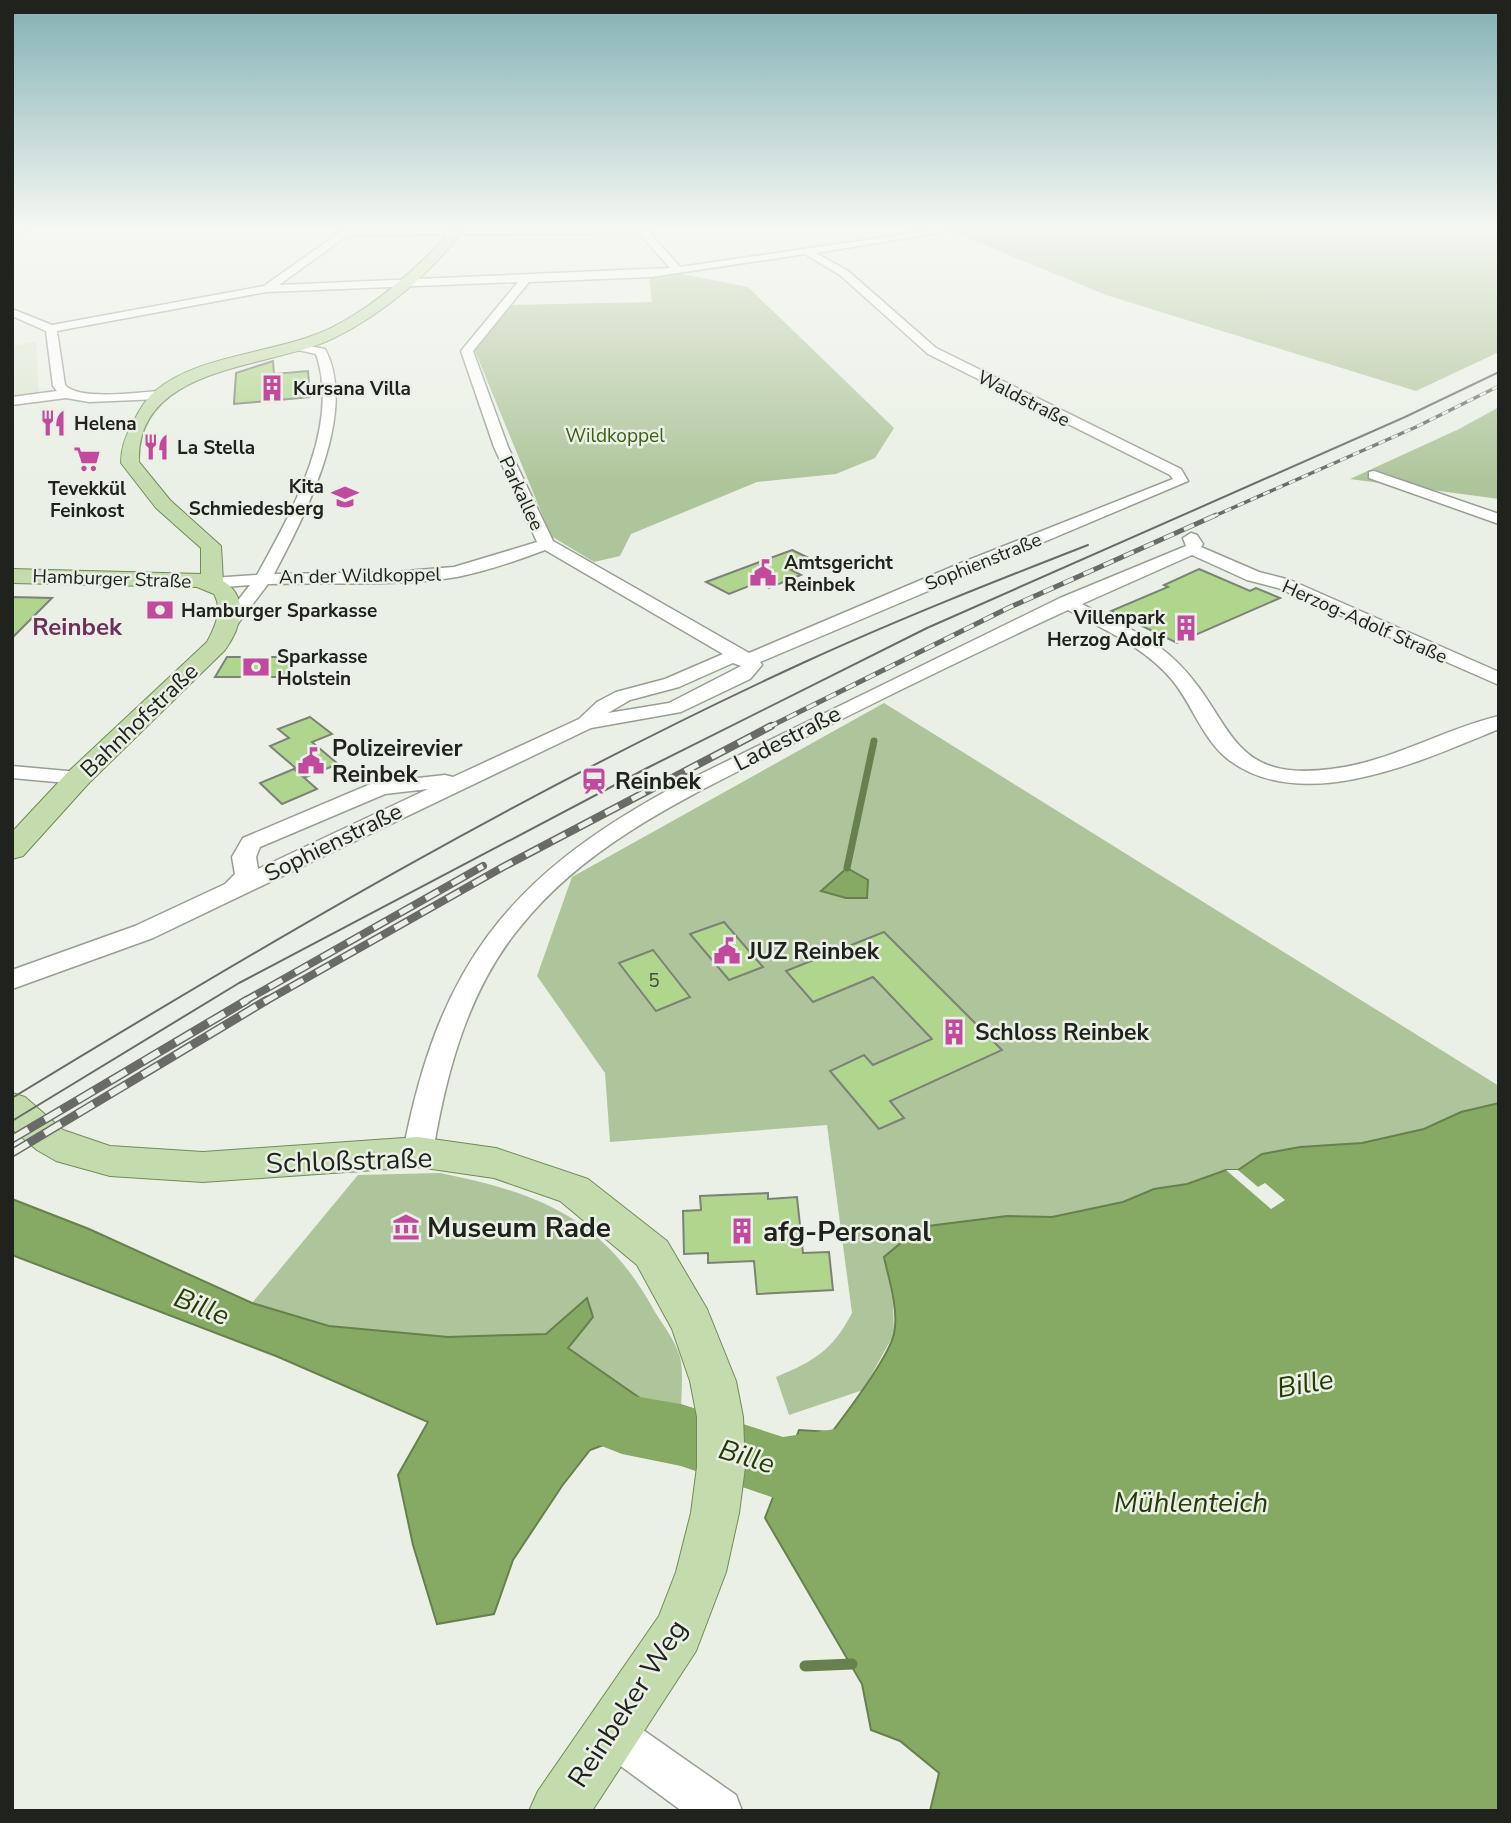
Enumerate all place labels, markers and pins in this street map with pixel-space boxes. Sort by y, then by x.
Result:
building icon: Kursana Villa [257,373,287,403]
place label: Kursana Villa [293,376,411,402]
restaurant icon: Helena [38,408,68,438]
place label: Helena [74,411,137,437]
restaurant icon: La Stella [141,432,171,462]
place label: La Stella [177,435,255,461]
supermarket icon: Tevekkül Feinkost [72,444,102,474]
place label: Kita Schmiedesberg [189,474,324,522]
place label: Tevekkül Feinkost [48,476,126,524]
school or university icon: Kita Schmiedesberg [330,482,360,512]
place label: Amtsgericht Reinbek [784,550,894,598]
public building icon: Amtsgericht Reinbek [748,558,778,588]
bank icon: Hamburger Sparkasse [145,595,175,625]
place label: Hamburger Sparkasse [181,598,377,624]
place label: Villenpark Herzog Adolf [1047,605,1166,653]
building icon: Villenpark Herzog Adolf [1171,613,1201,643]
place label: Sparkasse Holstein [277,644,368,692]
bank icon: Sparkasse Holstein [241,652,271,682]
place label: Polizeirevier Reinbek [332,733,462,790]
public building icon: Polizeirevier Reinbek [296,746,326,776]
station icon: Reinbek [579,766,609,796]
place label: Reinbek [615,766,702,797]
public building icon: JUZ Reinbek [712,936,742,966]
place label: JUZ Reinbek [747,936,880,967]
building icon: Schloss Reinbek [939,1017,969,1047]
place label: Schloss Reinbek [975,1017,1149,1048]
place label: Museum Rade [427,1209,611,1247]
museum icon: Museum Rade [391,1212,421,1242]
place label: afg-Personal [763,1213,931,1251]
building icon: afg-Personal [727,1216,757,1246]

